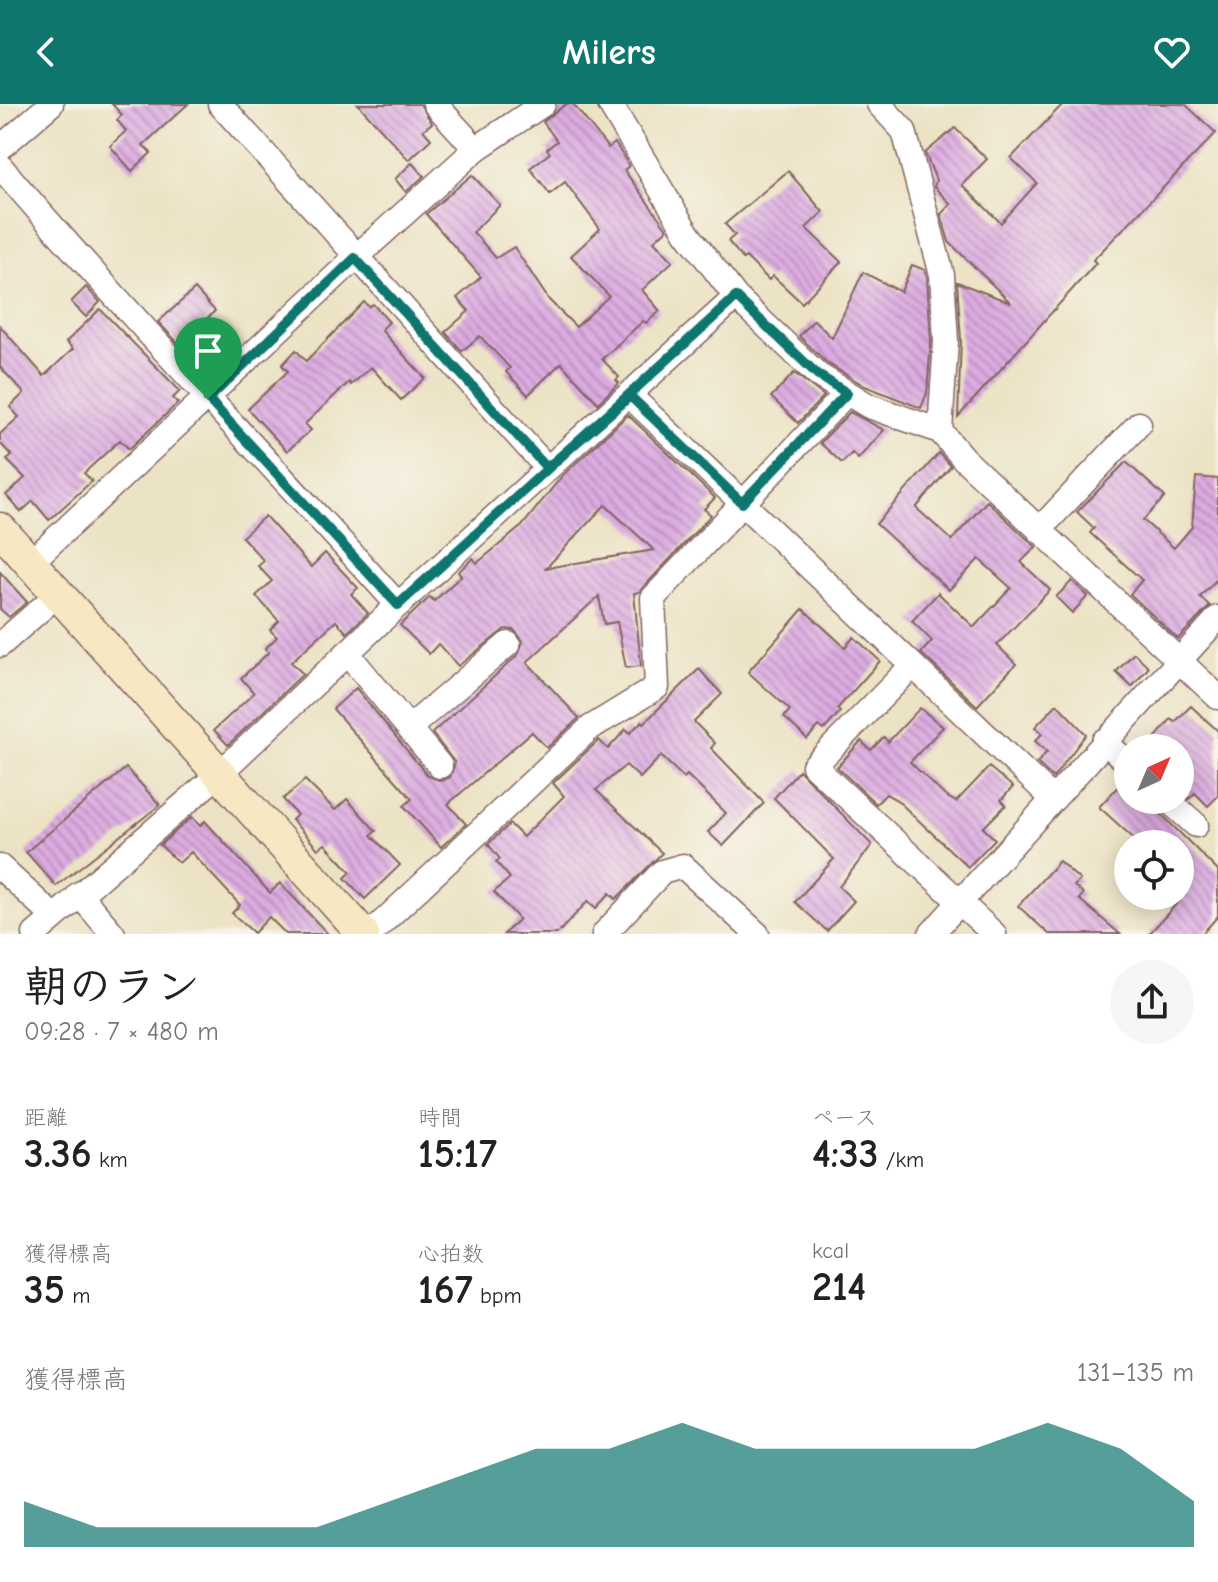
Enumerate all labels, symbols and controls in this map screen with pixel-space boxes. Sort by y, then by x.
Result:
icon: back [24,30,68,74]
icon: heart [1150,30,1194,74]
text: Milers [562,32,656,73]
pin [174,317,242,399]
icon: arrive [186,329,230,373]
north arrow [1114,734,1194,814]
map controls [1114,734,1194,910]
button: locate [1114,830,1194,910]
button: share [1110,960,1194,1044]
text: 朝のラン [24,961,200,1012]
text: 09:28 · 7 × 480 m [24,1017,219,1047]
text: 距離 [24,1105,68,1131]
text: 時間 [418,1105,462,1131]
text: ペース [812,1105,877,1131]
text: 3.36 [24,1131,92,1177]
text: 15:17 [418,1131,497,1177]
text: 4:33 [812,1131,878,1177]
text: km [92,1147,128,1173]
text: /km [878,1147,924,1173]
text: kcal [812,1238,849,1264]
text: 獲得標高 [24,1241,112,1267]
text: 心拍数 [418,1241,484,1267]
text: 214 [812,1264,866,1310]
text: 35 [24,1267,65,1313]
text: 167 [418,1267,473,1313]
text: m [65,1283,91,1309]
text: bpm [473,1283,522,1309]
text: 131–135 m [1077,1358,1194,1388]
text: 獲得標高 [24,1365,128,1395]

